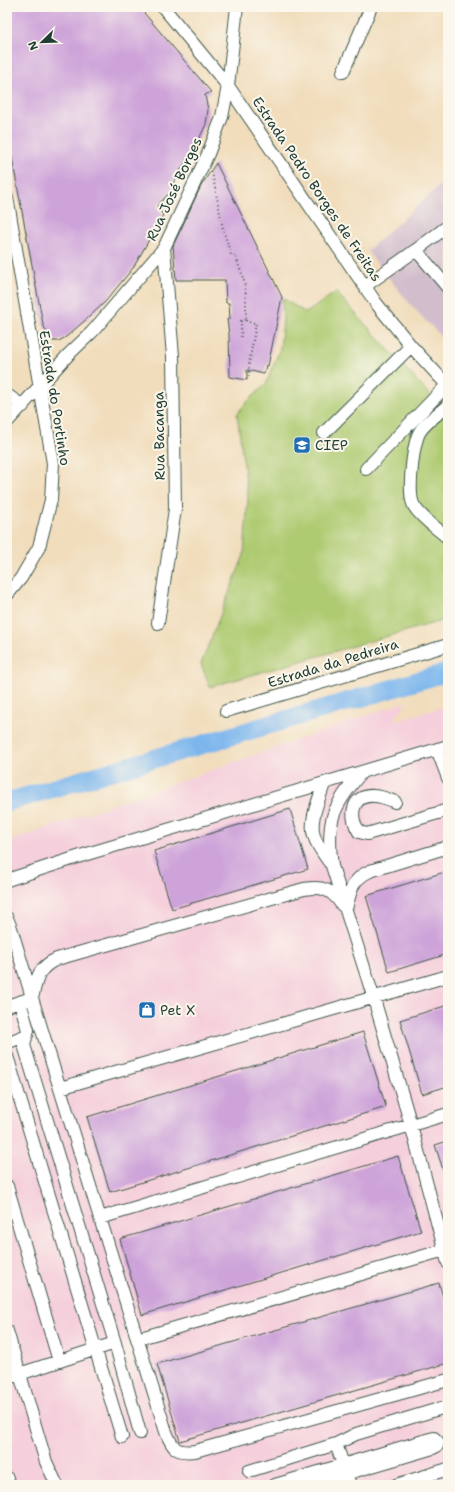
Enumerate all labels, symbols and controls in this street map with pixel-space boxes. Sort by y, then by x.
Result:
north arrow [22,22,62,62]
text: N [25,39,42,53]
street label: Estrada Pedro Borges de Freitas [248,93,386,285]
street label: Rua José Borges [142,134,206,244]
street label: Estrada do Portinho [35,329,75,467]
street label: Rua Bacanga [149,391,169,481]
school or university icon: CIEP [292,435,312,455]
place label: CIEP [315,436,348,454]
street label: Estrada da Pedreira [265,634,401,691]
shop icon: Pet X [137,1000,157,1020]
place label: Pet X [160,1001,195,1019]

